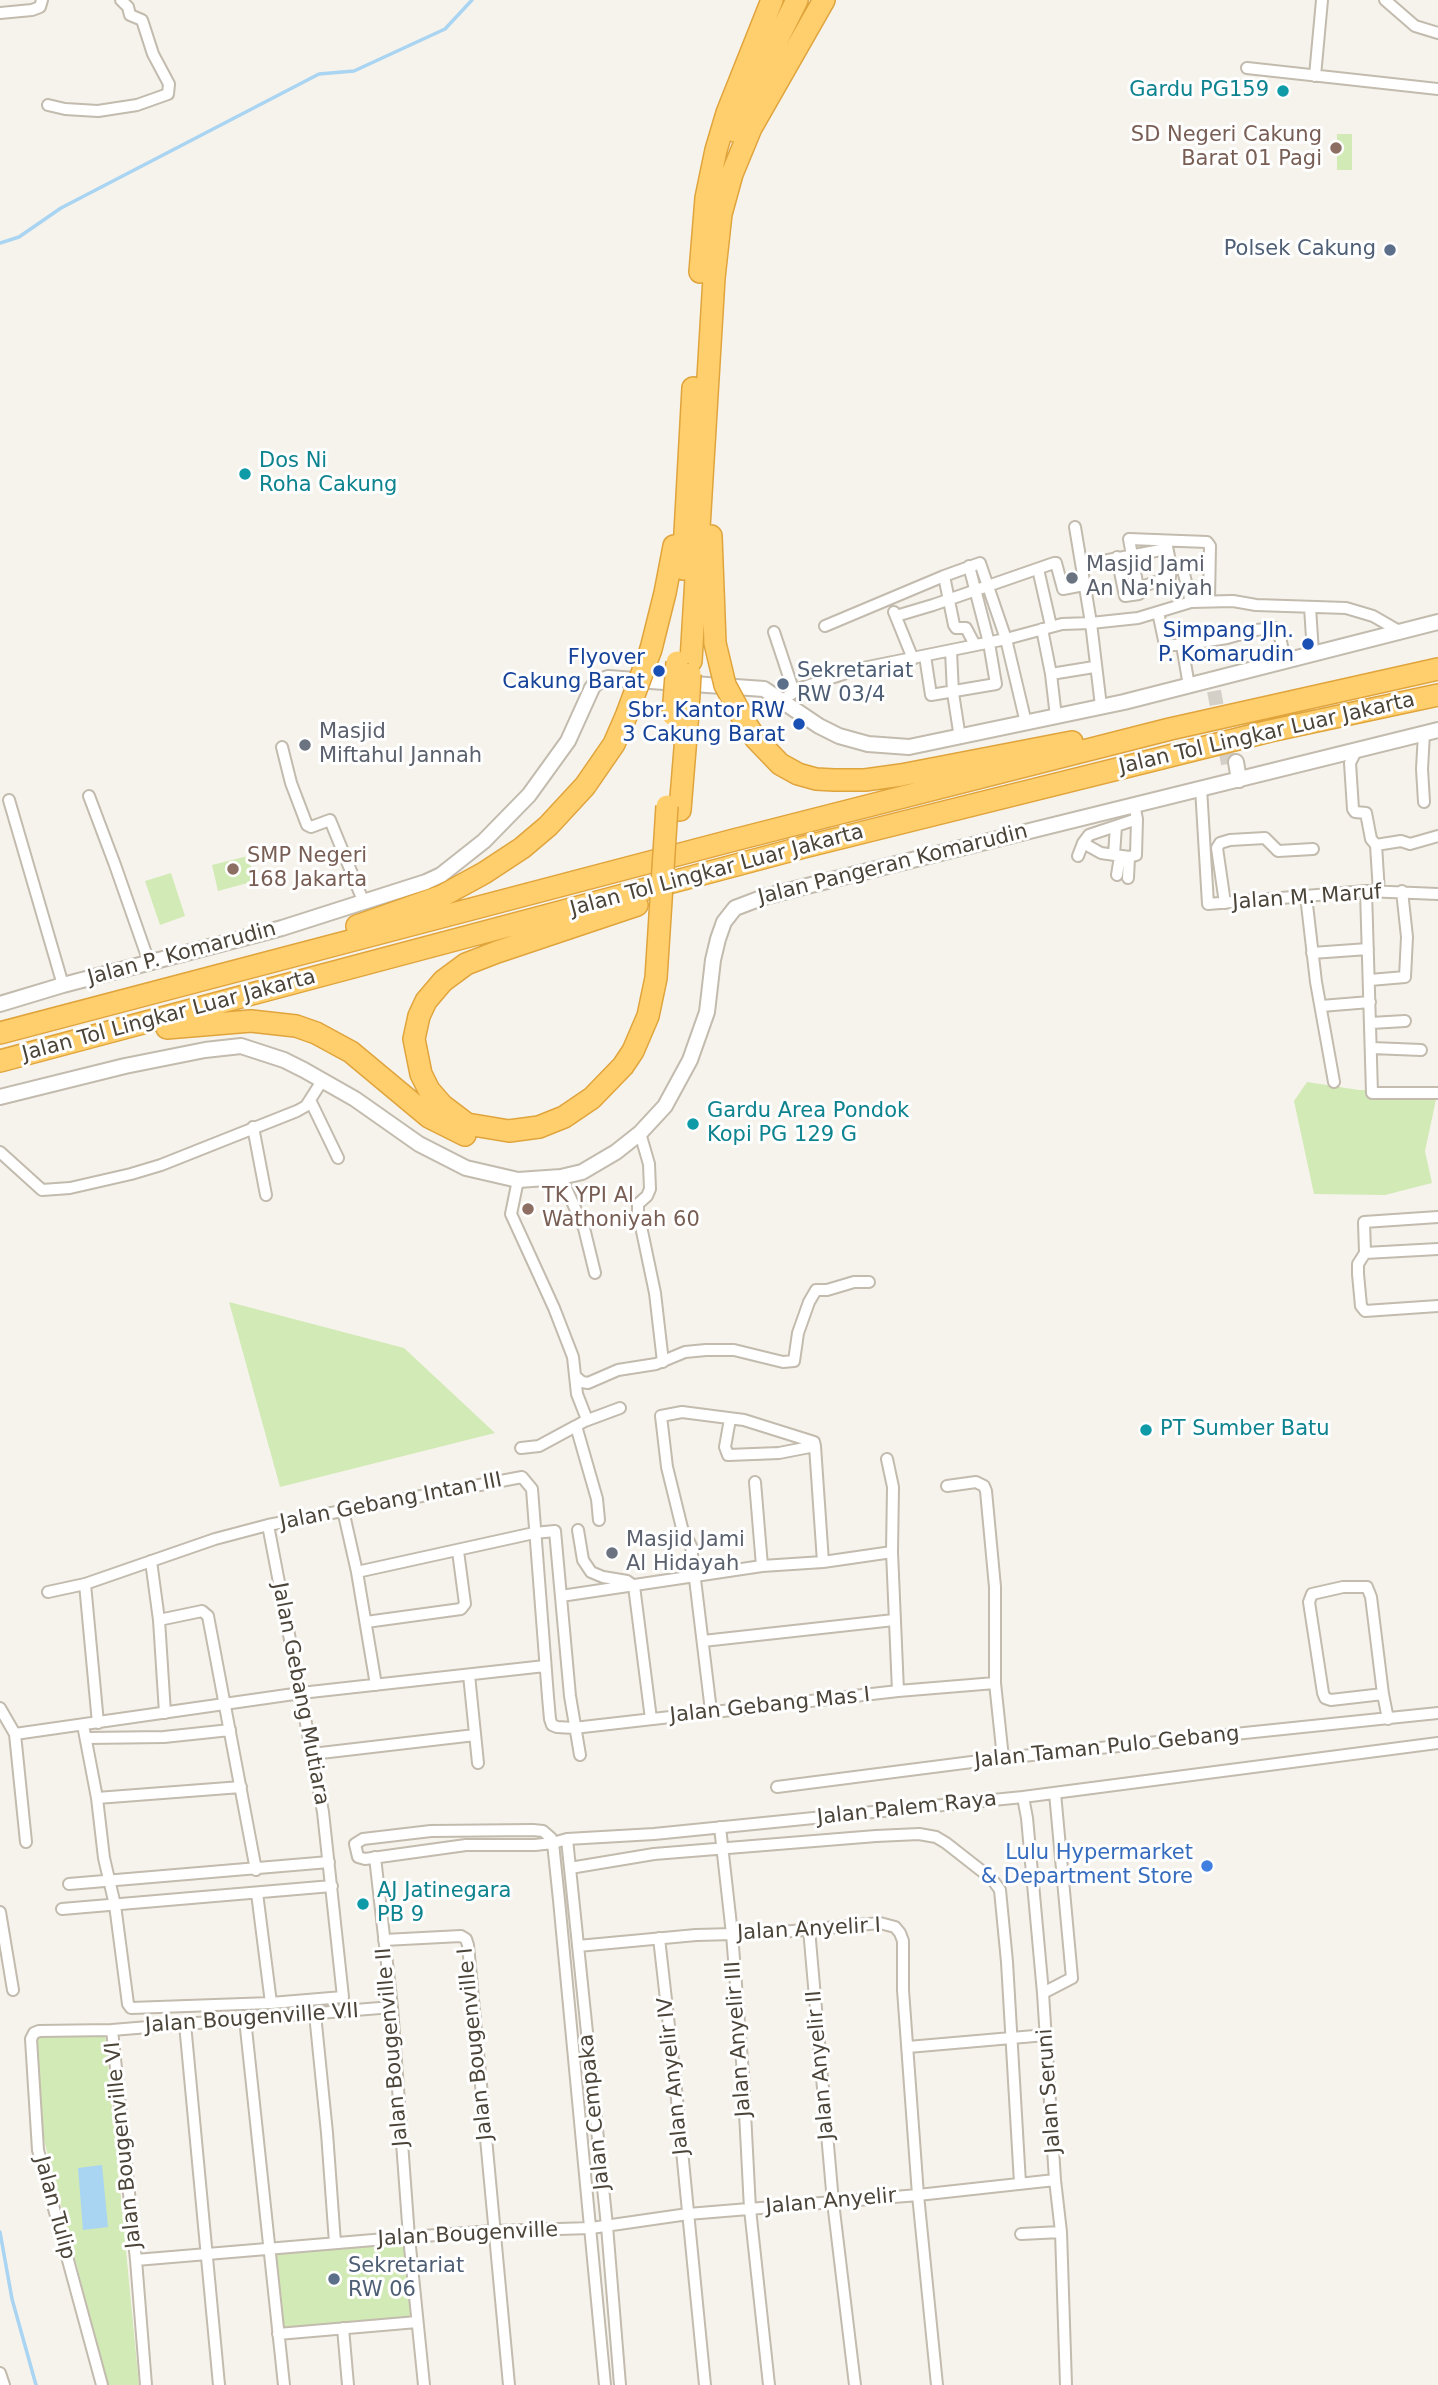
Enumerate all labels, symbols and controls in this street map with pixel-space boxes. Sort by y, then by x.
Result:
place label: Gardu PG159 [1129,78,1269,104]
marker: Gardu PG159 [1275,83,1291,99]
place label: SD Negeri Cakung Barat 01 Pagi [1131,123,1322,173]
marker: SD Negeri Cakung Barat 01 Pagi [1328,140,1344,156]
place label: Polsek Cakung [1224,237,1376,263]
marker: Polsek Cakung [1382,242,1398,258]
place label: Dos Ni Roha Cakung [259,449,397,499]
marker: Dos Ni Roha Cakung [237,466,253,482]
place label: Masjid Jami An Na'niyah [1086,553,1212,603]
marker: Masjid Jami An Na'niyah [1064,570,1080,586]
place label: Simpang Jln. P. Komarudin [1158,619,1294,669]
marker: Simpang Jln. P. Komarudin [1300,636,1316,652]
place label: Flyover Cakung Barat [502,646,645,696]
place label: Sekretariat RW 03/4 [797,659,913,709]
marker: Flyover Cakung Barat [651,663,667,679]
marker: Sekretariat RW 03/4 [775,676,791,692]
street label: Jalan Tol Lingkar Luar Jakarta [1117,688,1417,780]
place label: Sbr. Kantor RW 3 Cakung Barat [622,699,785,749]
marker: Sbr. Kantor RW 3 Cakung Barat [791,716,807,732]
place label: Masjid Miftahul Jannah [319,720,482,770]
marker: Masjid Miftahul Jannah [297,737,313,753]
street label: Jalan Pangeran Komarudin [756,819,1030,911]
street label: Jalan Tol Lingkar Luar Jakarta [568,820,866,922]
place label: SMP Negeri 168 Jakarta [247,844,367,894]
marker: SMP Negeri 168 Jakarta [225,861,241,877]
street label: Jalan M. Maruf [1232,880,1382,916]
street label: Jalan P. Komarudin [85,917,279,991]
street label: Jalan Tol Lingkar Luar Jakarta [20,965,318,1067]
place label: Gardu Area Pondok Kopi PG 129 G [707,1099,909,1149]
marker: Gardu Area Pondok Kopi PG 129 G [685,1116,701,1132]
place label: TK YPI Al Wathoniyah 60 [542,1184,700,1234]
marker: TK YPI Al Wathoniyah 60 [520,1201,536,1217]
place label: PT Sumber Batu [1160,1417,1330,1443]
marker: PT Sumber Batu [1138,1422,1154,1438]
street label: Jalan Gebang Intan III [278,1468,504,1536]
place label: Masjid Jami Al Hidayah [626,1528,745,1578]
marker: Masjid Jami Al Hidayah [604,1545,620,1561]
street label: Jalan Gebang Mutiara [266,1581,334,1807]
street label: Jalan Gebang Mas I [669,1683,871,1729]
street label: Jalan Taman Pulo Gebang [973,1722,1241,1774]
street label: Jalan Palem Raya [816,1787,998,1831]
place label: Lulu Hypermarket & Department Store [981,1841,1193,1891]
marker: Lulu Hypermarket & Department Store [1199,1858,1215,1874]
place label: AJ Jatinegara PB 9 [377,1879,511,1929]
marker: AJ Jatinegara PB 9 [355,1896,371,1912]
street label: Jalan Anyelir I [736,1914,882,1946]
street label: Jalan Bougenville II [372,1946,414,2148]
street label: Jalan Bougenville I [453,1946,499,2142]
street label: Jalan Anyelir III [721,1960,757,2118]
street label: Jalan Anyelir II [802,1989,840,2141]
street label: Jalan Anyelir IV [653,1996,695,2156]
street label: Jalan Bougenville VII [144,1999,360,2039]
street label: Jalan Seruni [1033,2028,1067,2154]
street label: Jalan Cempaka [574,2033,616,2191]
street label: Jalan Bougenville VI [101,2040,147,2250]
street label: Jalan Tulip [28,2154,80,2262]
street label: Jalan Anyelir [765,2184,897,2220]
street label: Jalan Bougenville [377,2218,559,2252]
place label: Sekretariat RW 06 [348,2254,464,2304]
marker: Sekretariat RW 06 [326,2271,342,2287]

